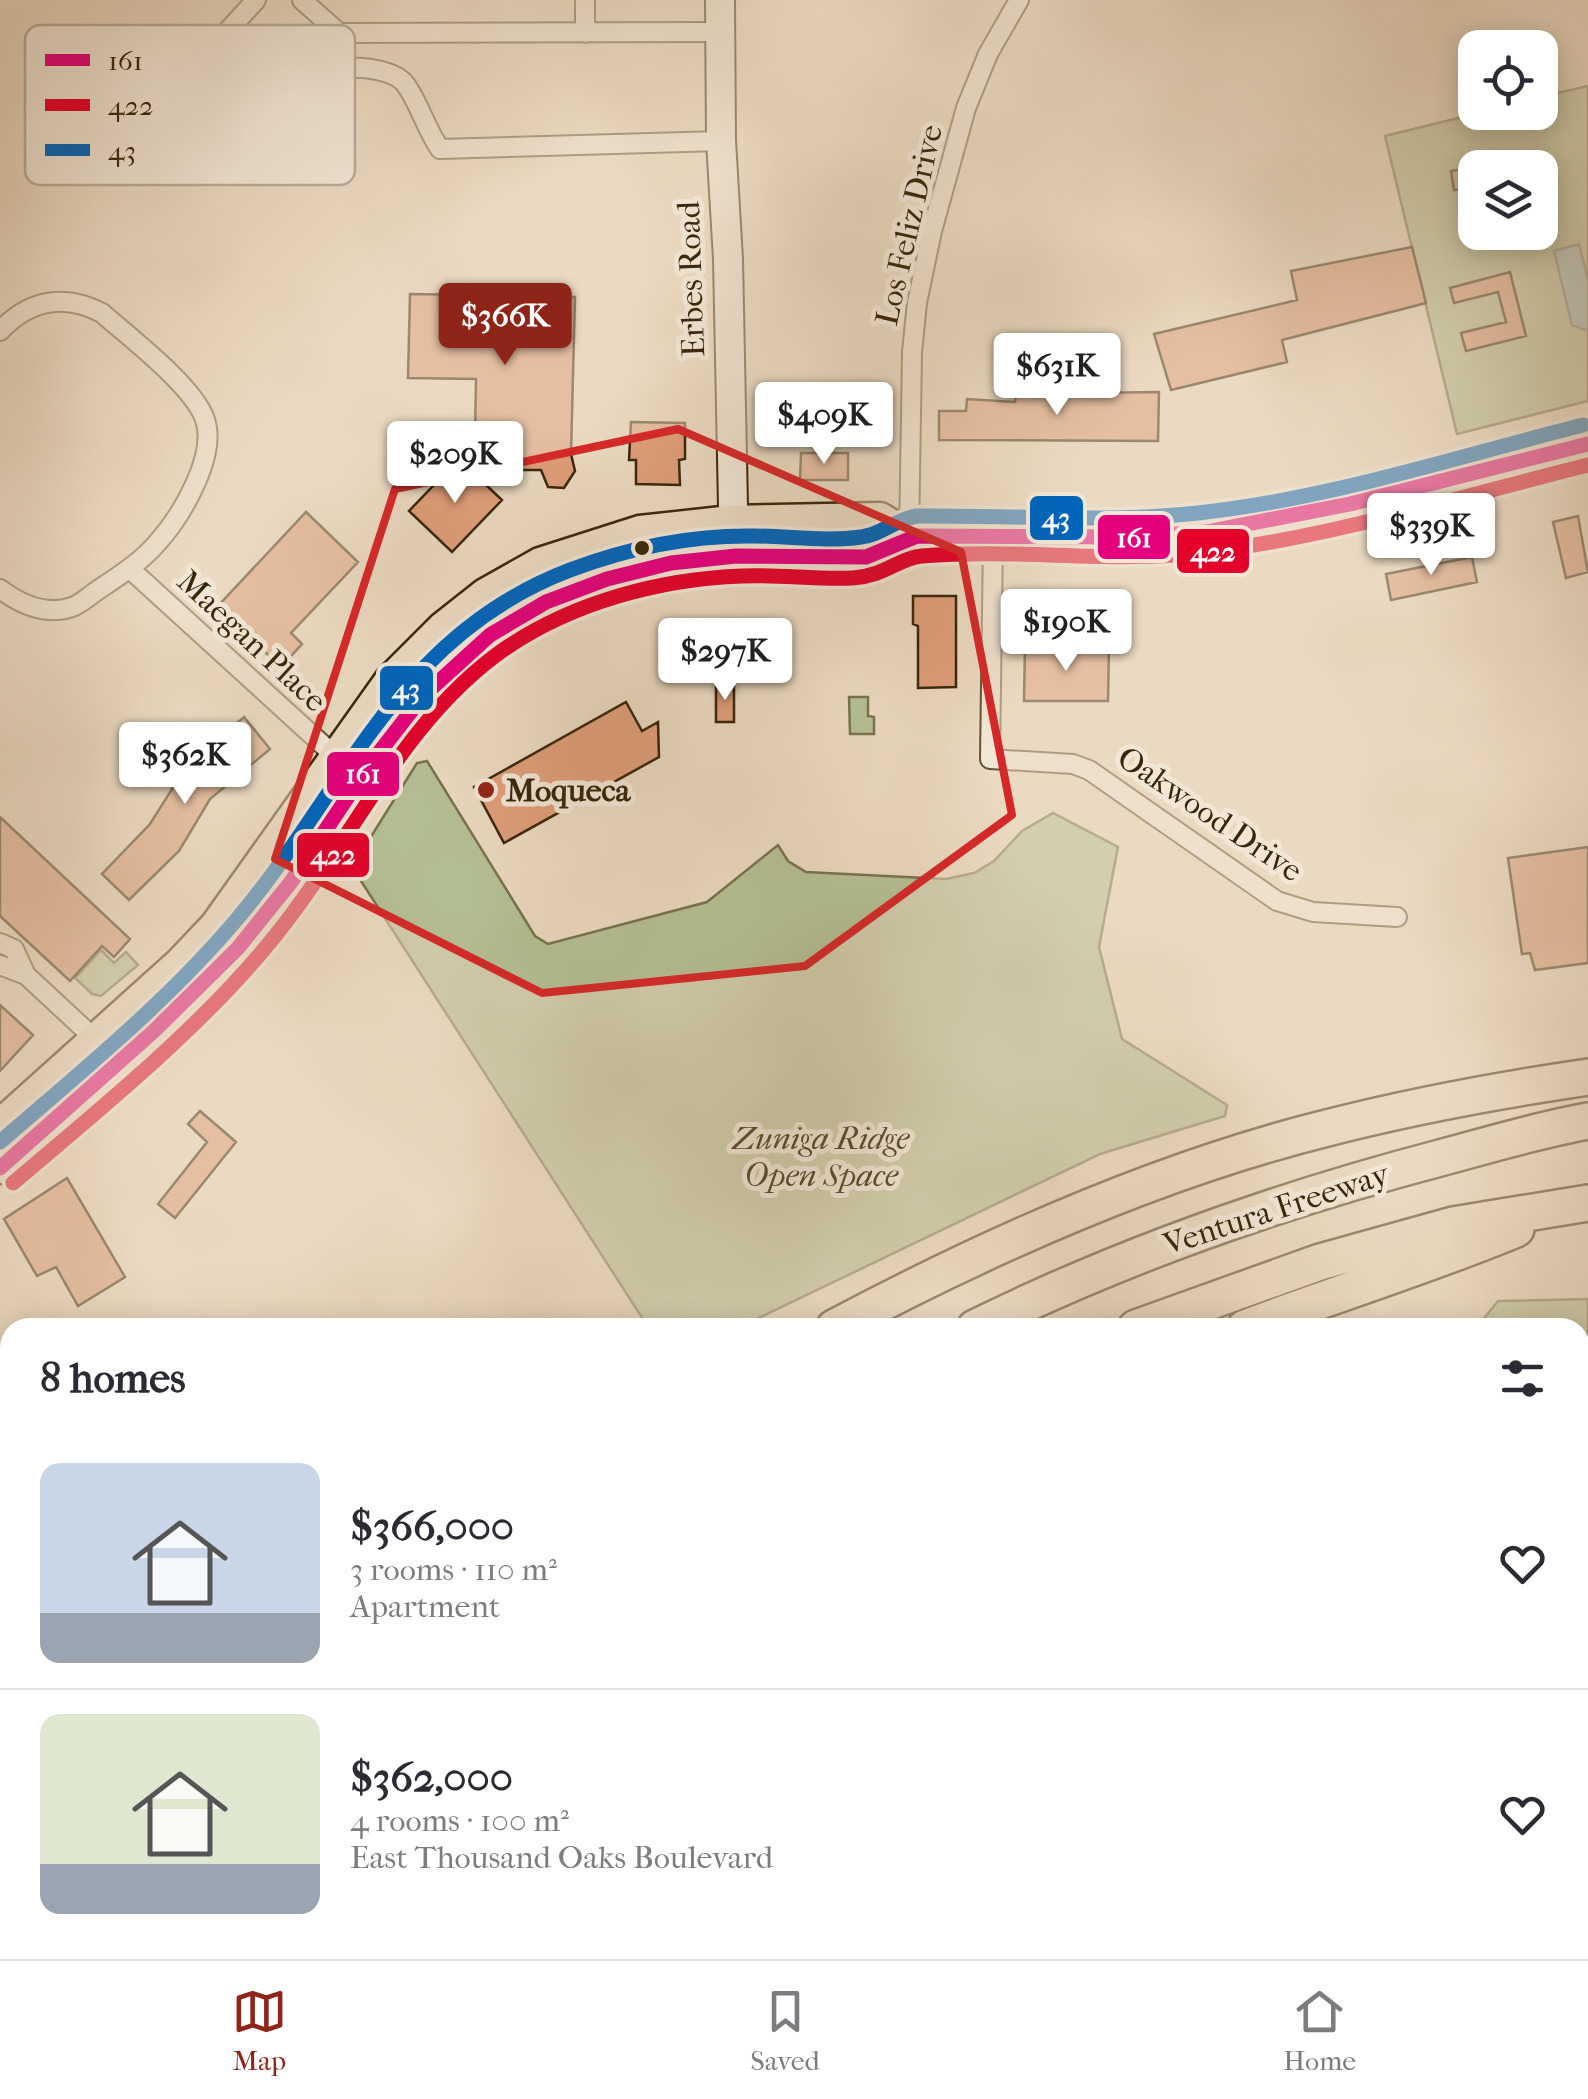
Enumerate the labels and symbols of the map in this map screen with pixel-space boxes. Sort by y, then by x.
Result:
legend [25,25,355,185]
text: 161 [108,44,143,77]
text: 422 [108,89,153,122]
street label: Los Feliz Drive [868,121,950,329]
text: 43 [108,134,136,167]
street label: Erbes Road [670,200,712,357]
pin: $366K [435,283,575,368]
pin: $631K [987,333,1127,418]
pin: $409K [754,382,894,467]
pin: $209K [385,421,525,506]
pin: $339K [1361,493,1501,578]
line badge: 43 [1028,494,1085,542]
text: 43 [1041,501,1070,535]
line badge: 161 [1096,513,1172,561]
text: 161 [1117,521,1151,554]
line badge: 422 [1175,527,1251,575]
text: 422 [1189,535,1236,569]
unlabelled marker [632,538,652,558]
street label: Maegan Place [170,563,334,719]
pin: $190K [996,589,1136,674]
pin: $297K [655,618,795,703]
line badge: 43 [378,664,435,712]
text: 43 [391,672,420,706]
pin: $362K [115,722,255,807]
street label: Oakwood Drive [1111,739,1309,889]
line badge: 161 [325,750,401,798]
text: 161 [346,757,380,790]
place label: Moqueca [506,772,632,809]
marker: Moqueca [475,779,497,801]
line badge: 422 [295,831,371,879]
text: 422 [309,838,356,872]
park label: Zuniga Ridge Open Space [731,1120,910,1194]
street label: Ventura Freeway [1158,1155,1394,1263]

